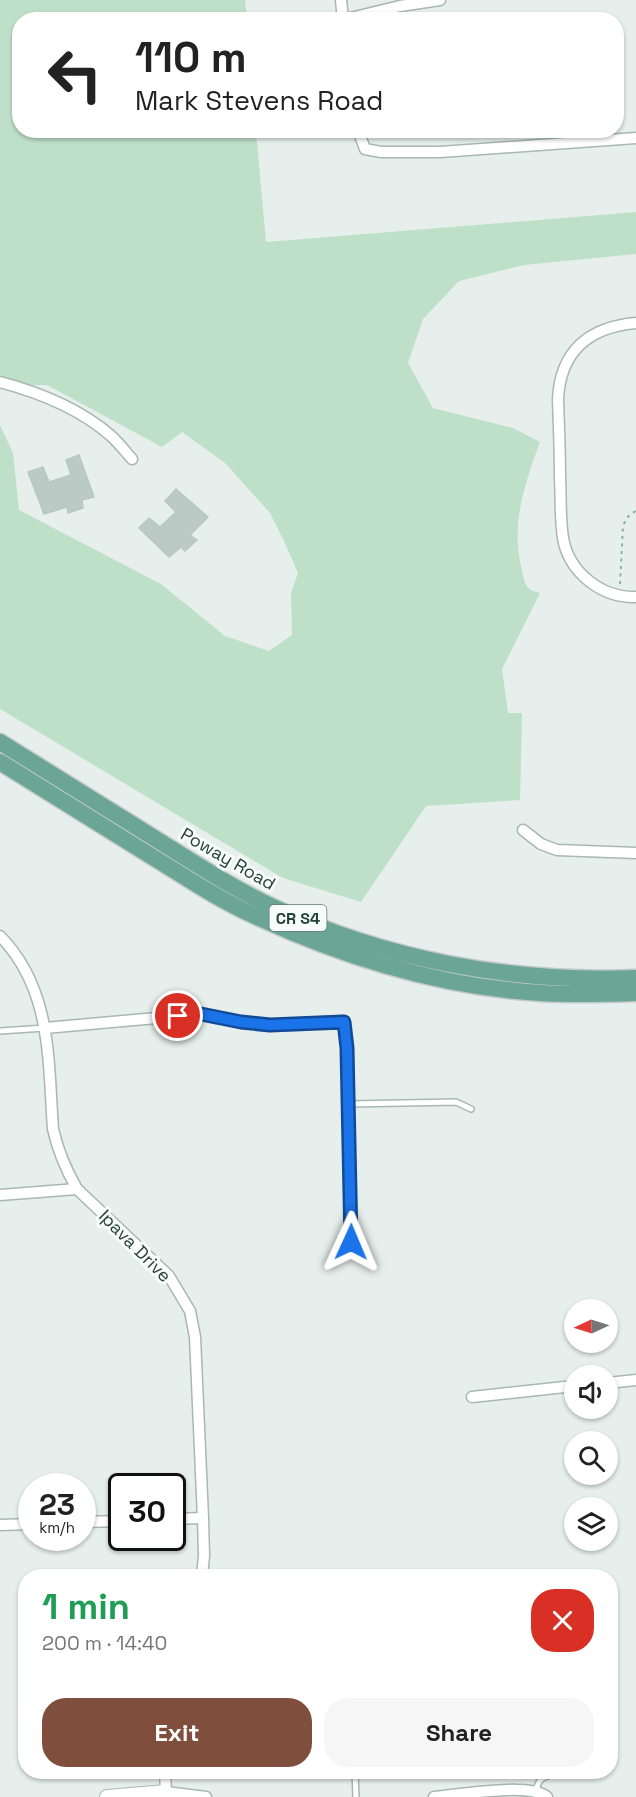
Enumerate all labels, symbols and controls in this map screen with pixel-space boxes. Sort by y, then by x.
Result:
text: 110 m [135,31,247,84]
icon: left [36,36,114,114]
text: Mark Stevens Road [135,83,383,118]
street label: Poway Road [177,822,280,895]
road number: CR S4 [270,905,326,931]
pin [152,990,203,1041]
icon: arrive [161,999,194,1032]
street label: Ipava Drive [94,1205,176,1287]
position arrow [319,1210,383,1274]
north arrow [564,1299,618,1353]
map controls [564,1299,618,1551]
button: sound [564,1365,618,1419]
button: search [564,1431,618,1485]
speed limit sign: 30 [108,1473,186,1551]
text: 23 [39,1485,75,1524]
button: layers [564,1497,618,1551]
text: km/h [39,1518,75,1537]
text: 1 min [42,1584,130,1630]
button: close [531,1589,594,1652]
text: 200 m · 14:40 [42,1630,167,1656]
button: Exit [42,1698,312,1767]
button: Share [324,1698,594,1767]

